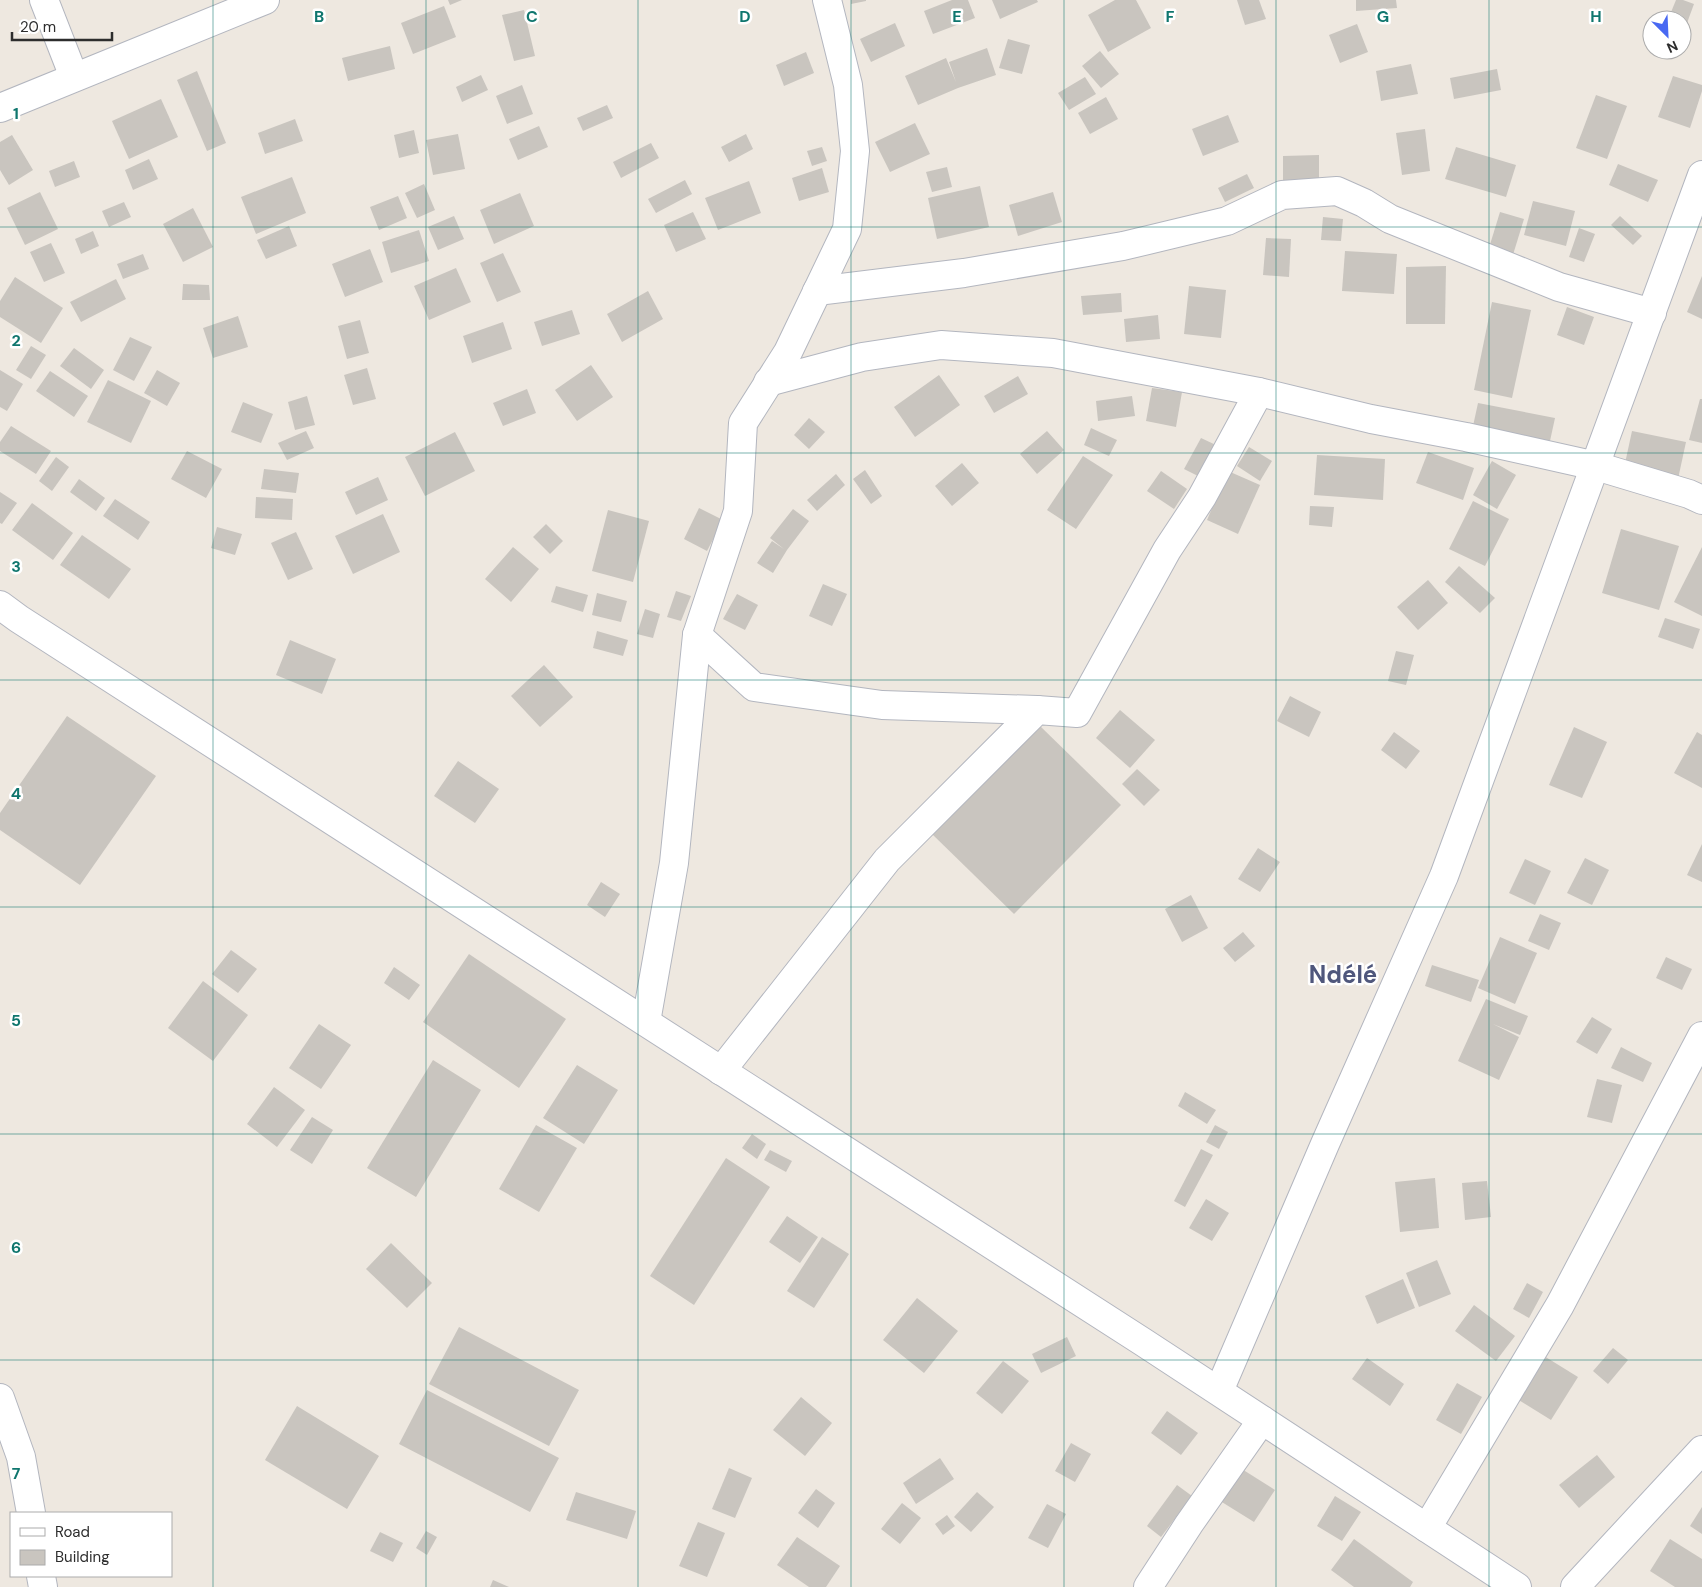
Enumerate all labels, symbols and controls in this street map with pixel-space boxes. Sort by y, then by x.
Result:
text: B [314,6,324,27]
text: C [526,6,538,27]
text: D [739,6,751,27]
text: E [952,6,962,27]
text: F [1166,6,1175,27]
text: G [1377,6,1389,27]
text: H [1590,6,1602,27]
scale bar [12,10,112,42]
north arrow [1642,10,1692,60]
text: 20 m [20,17,56,37]
text: N [1664,37,1681,57]
text: 1 [13,103,19,124]
text: 2 [11,330,21,351]
text: 3 [11,556,21,577]
text: 4 [11,783,21,804]
district label: Ndélé [1309,959,1377,990]
text: 5 [11,1010,21,1031]
text: 6 [11,1237,21,1258]
text: 7 [12,1463,21,1484]
legend [10,1512,172,1577]
text: Road [55,1522,90,1542]
text: Building [55,1547,110,1567]

